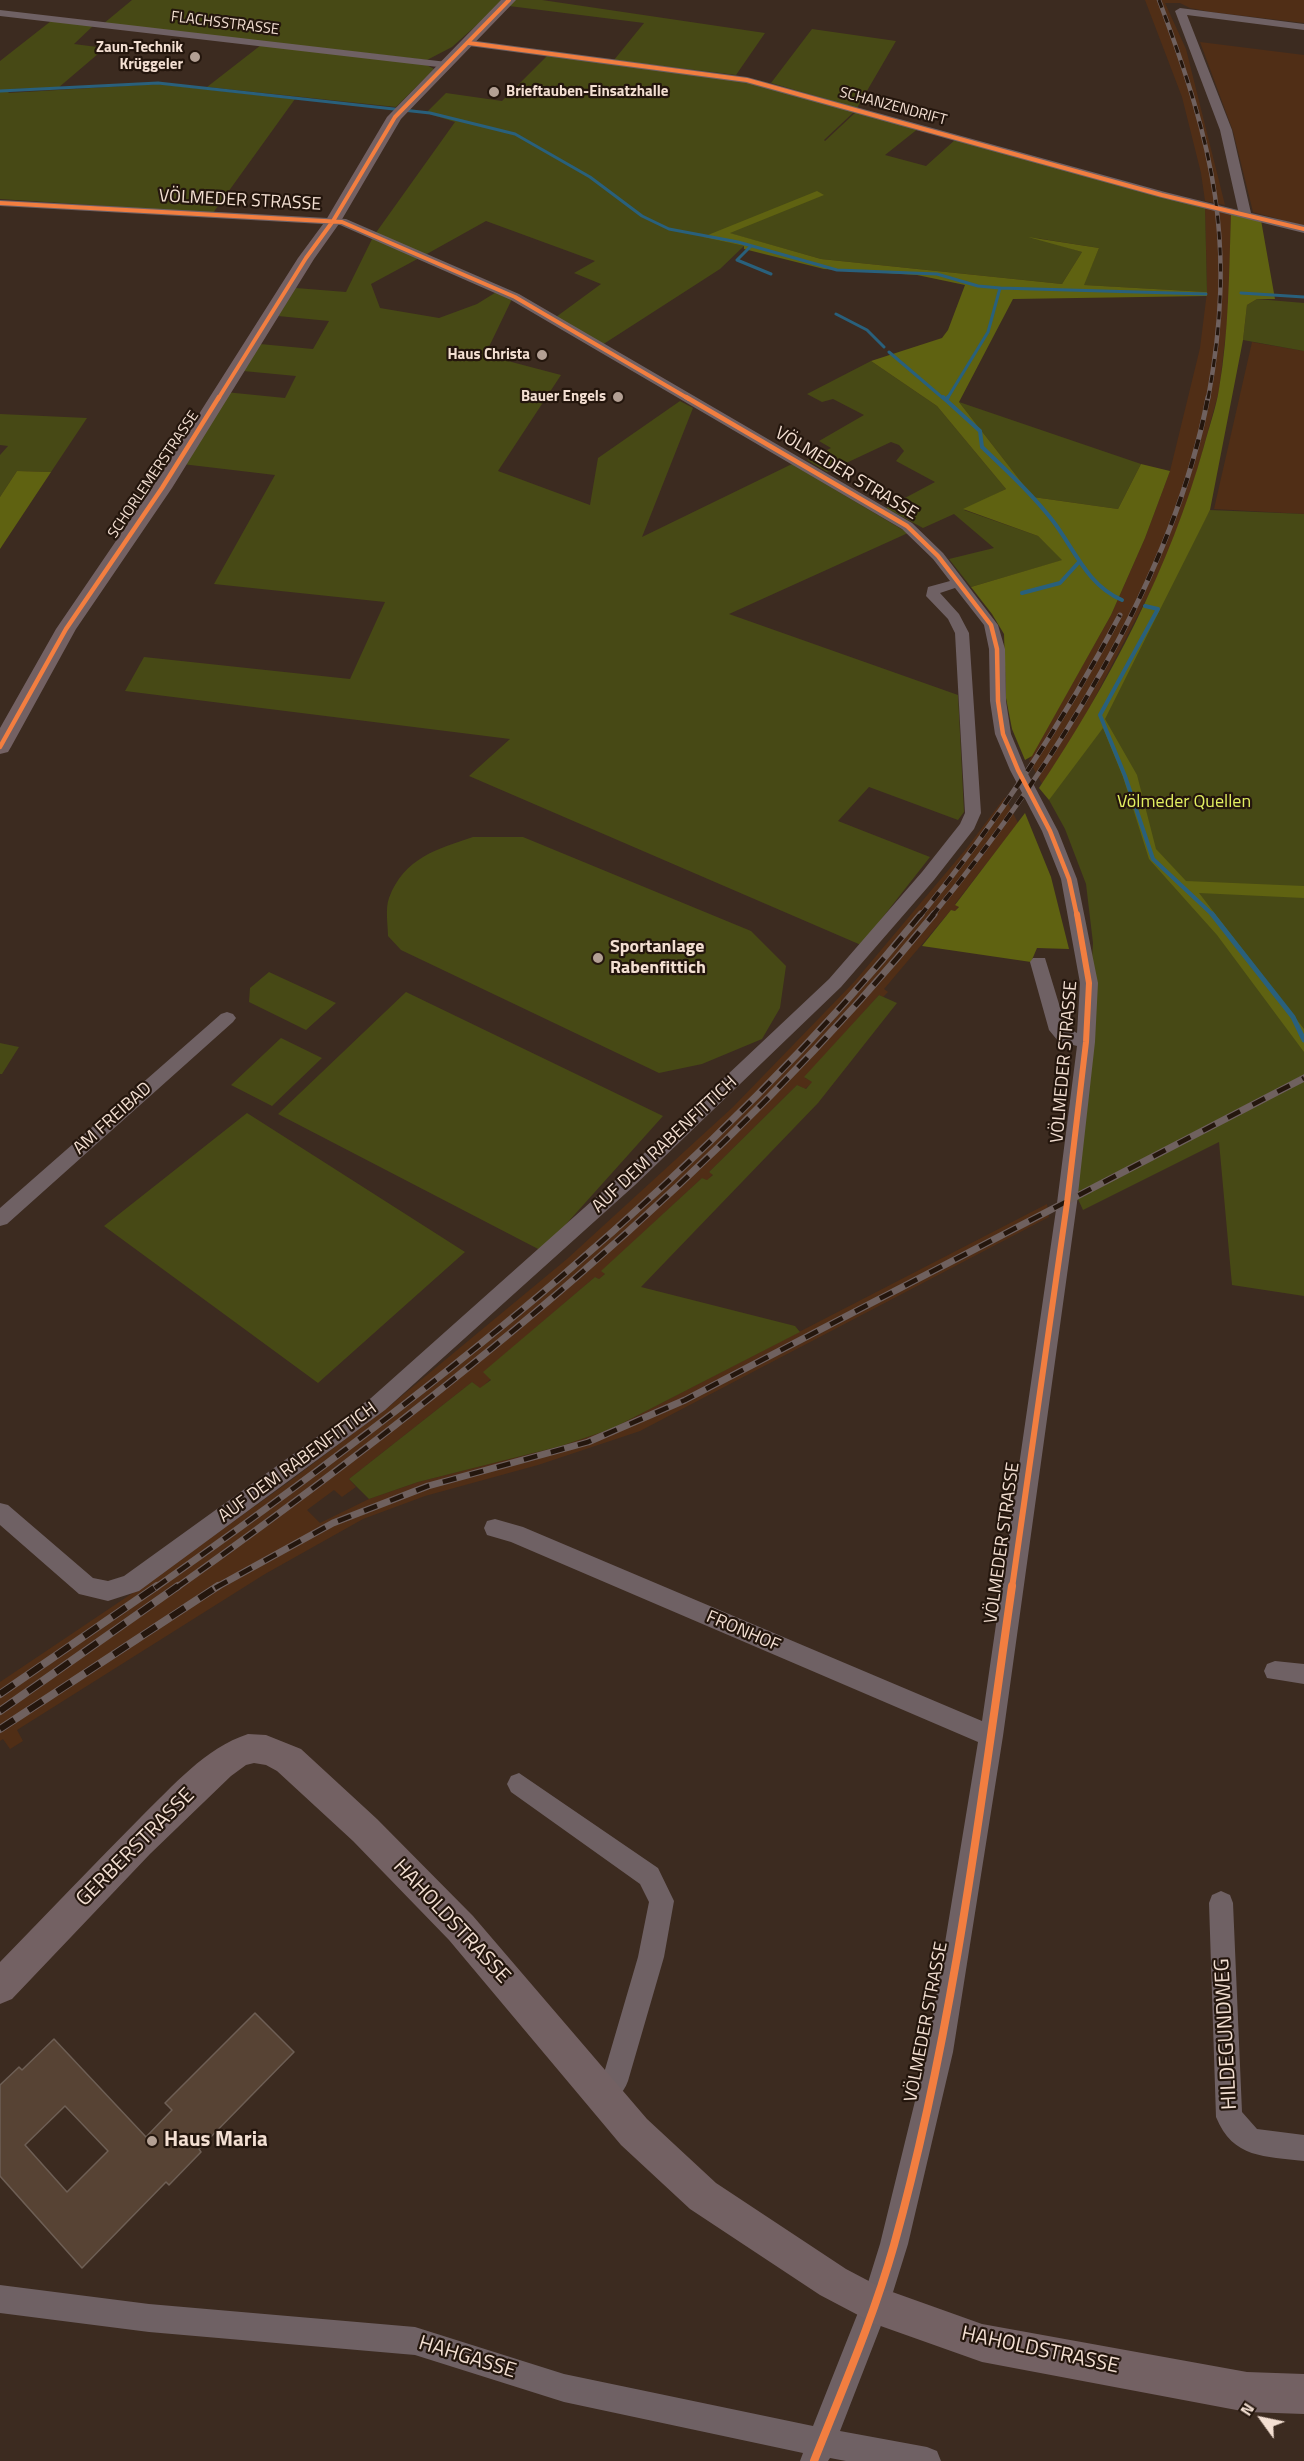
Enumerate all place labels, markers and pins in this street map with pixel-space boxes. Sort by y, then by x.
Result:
place label: Zaun-Technik Krüggeler [96,39,183,74]
marker: Zaun-Technik Krüggeler [188,50,202,64]
place label: Brieftauben-Einsatzhalle [506,83,668,101]
marker: Brieftauben-Einsatzhalle [487,85,501,99]
place label: Haus Christa [447,346,530,364]
marker: Haus Christa [535,348,549,362]
place label: Bauer Engels [521,388,606,406]
marker: Bauer Engels [611,390,625,404]
place label: Sportanlage Rabenfittich [610,937,706,980]
marker: Sportanlage Rabenfittich [591,951,605,965]
place label: Haus Maria [164,2128,268,2154]
marker: Haus Maria [145,2134,159,2148]

